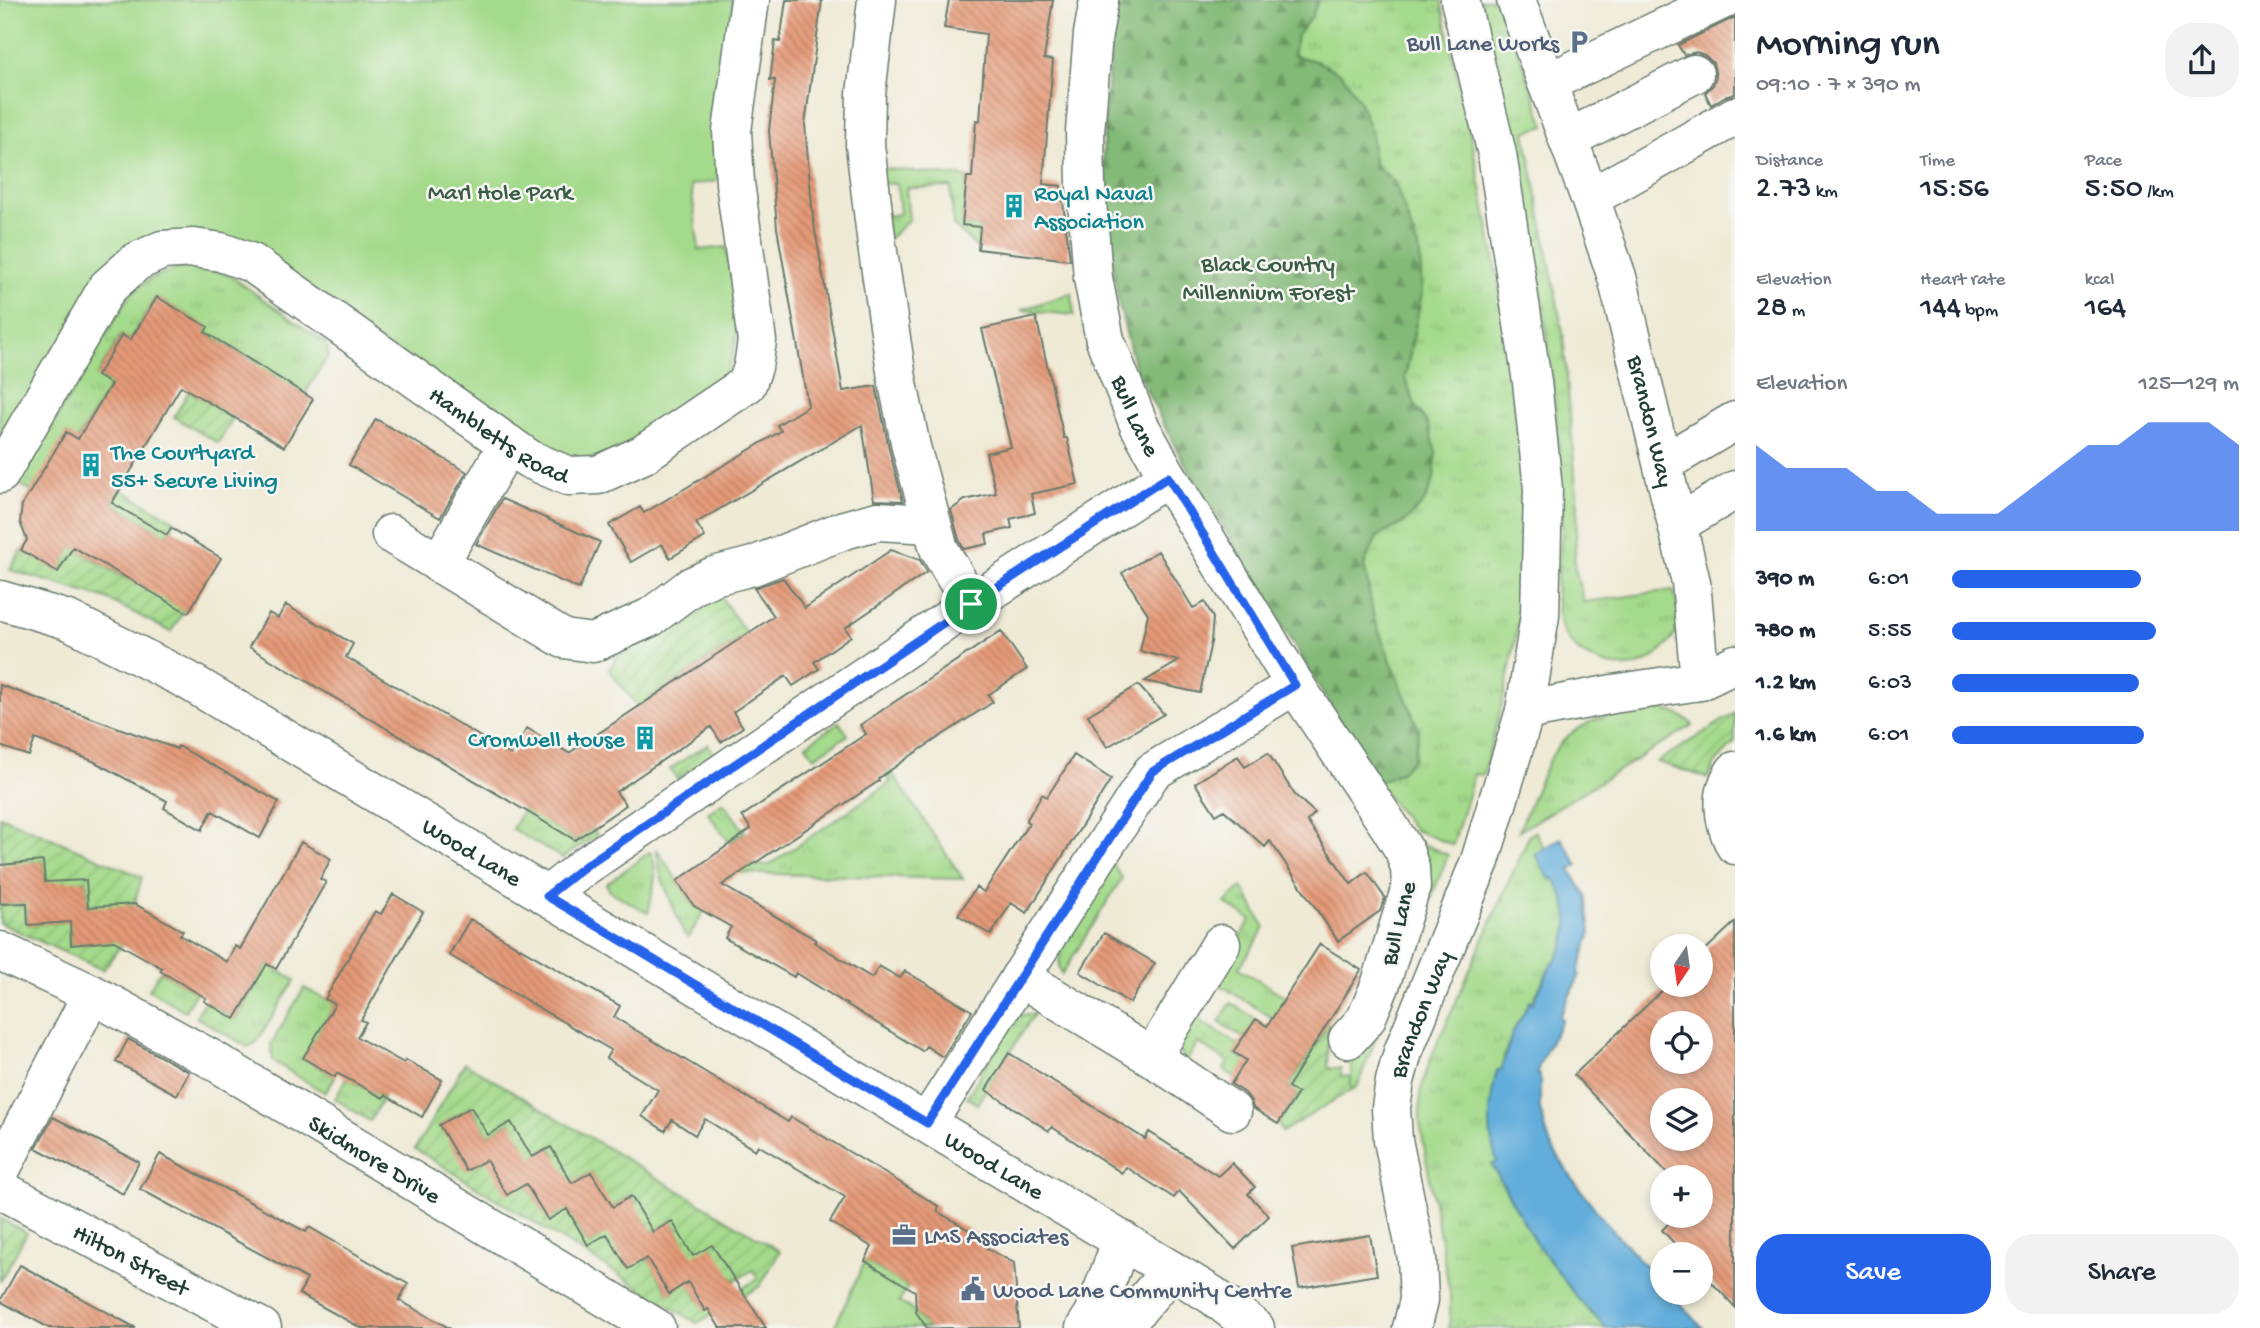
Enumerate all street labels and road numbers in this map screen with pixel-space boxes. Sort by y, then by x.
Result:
street label: Brandon Way [1618,352,1679,491]
street label: Bull Lane [1102,371,1165,463]
street label: Hambletts Road [422,382,574,493]
street label: Wood Lane [416,813,526,895]
street label: Bull Lane [1376,878,1425,970]
street label: Brandon Way [1385,947,1460,1083]
street label: Skidmore Drive [302,1110,445,1213]
street label: Wood Lane [938,1126,1049,1209]
street label: Hilton Street [67,1219,195,1306]

